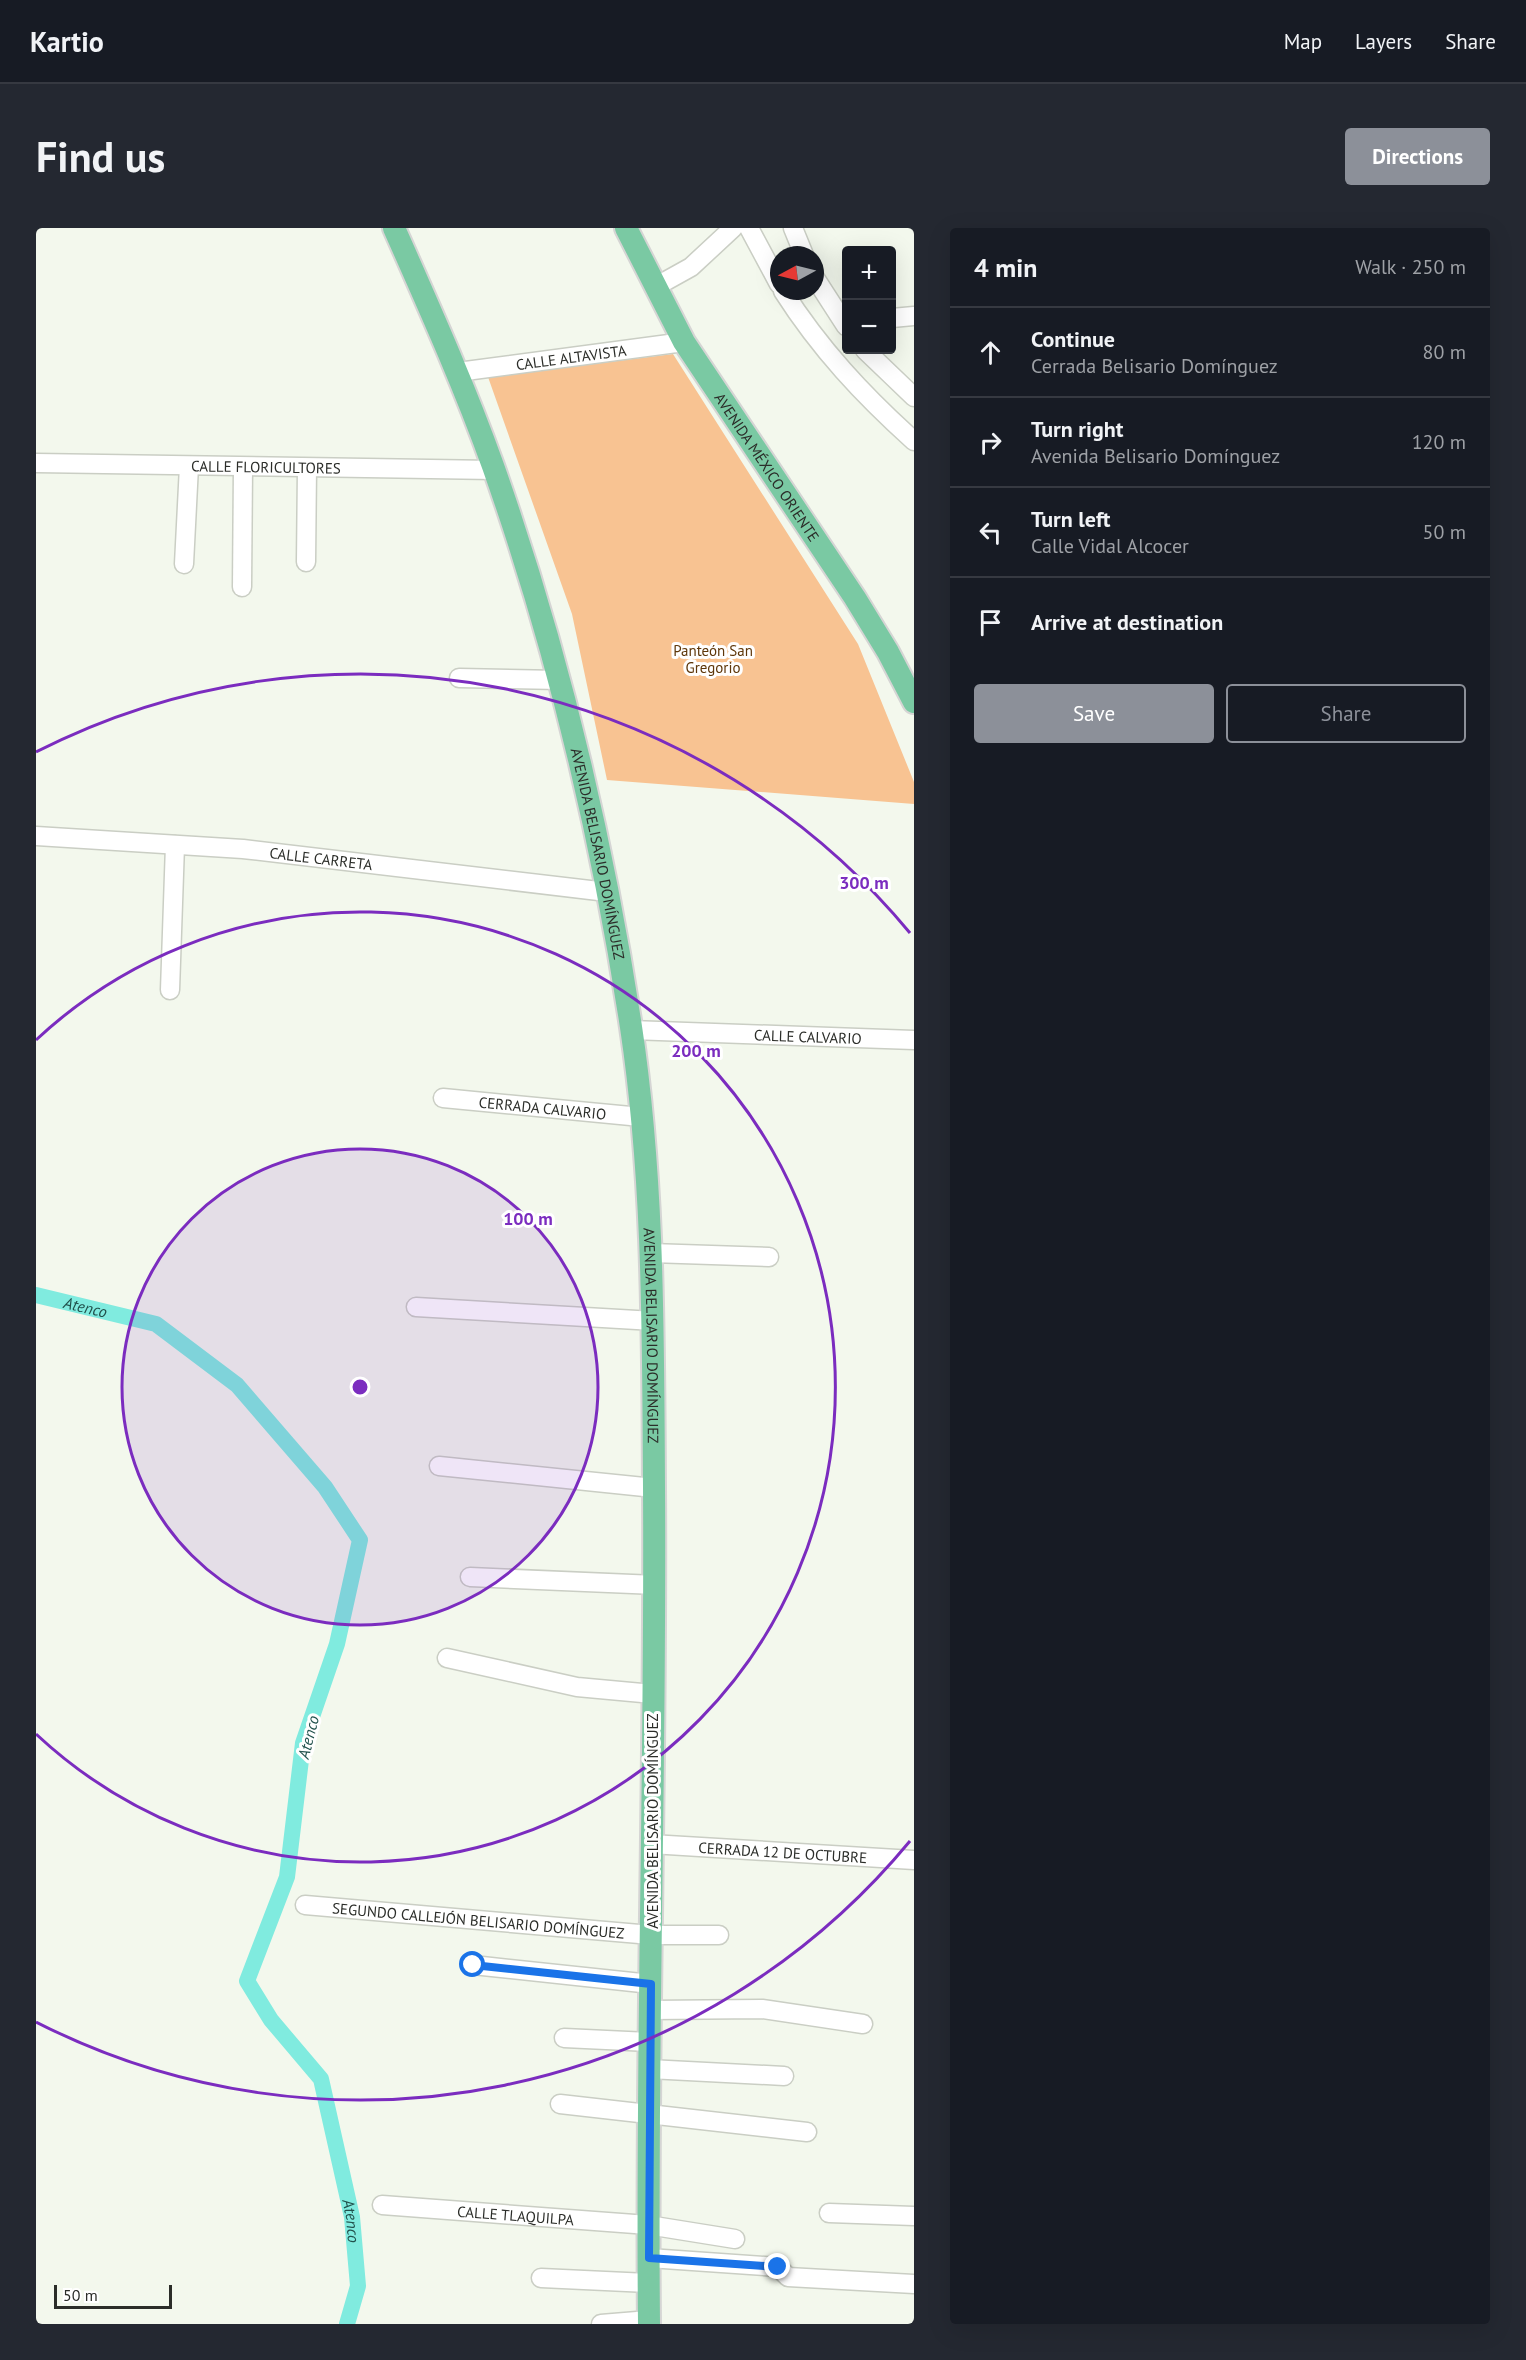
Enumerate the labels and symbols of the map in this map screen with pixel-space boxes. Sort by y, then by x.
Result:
north arrow [770,246,824,300]
street label: CALLE ALTAVISTA [515,340,628,374]
street label: AVENIDA MÉXICO ORIENTE [711,389,824,545]
street label: CALLE FLORICULTORES [191,456,341,477]
park label: Panteón San Gregorio [673,641,753,677]
street label: AVENIDA BELISARIO DOMÍNGUEZ [567,746,629,961]
street label: CALLE CARRETA [269,843,374,874]
text: 300 m [839,871,889,894]
street label: CALLE CALVARIO [754,1025,862,1048]
text: 200 m [671,1039,721,1062]
street label: CERRADA CALVARIO [478,1092,607,1123]
text: 100 m [503,1207,553,1230]
street label: AVENIDA BELISARIO DOMÍNGUEZ [640,1227,663,1444]
water label: Atenco [61,1292,109,1322]
centre of rings [350,1377,370,1397]
water label: Atenco [293,1713,323,1762]
street label: AVENIDA BELISARIO DOMÍNGUEZ [643,1713,662,1929]
street label: CERRADA 12 DE OCTUBRE [698,1837,868,1867]
street label: SEGUNDO CALLEJÓN BELISARIO DOMÍNGUEZ [331,1898,625,1942]
route start [459,1951,485,1977]
water label: Atenco [338,2196,364,2244]
street label: CALLE TLAQUILPA [457,2201,575,2229]
route end [764,2253,790,2279]
scale bar [54,2282,172,2310]

